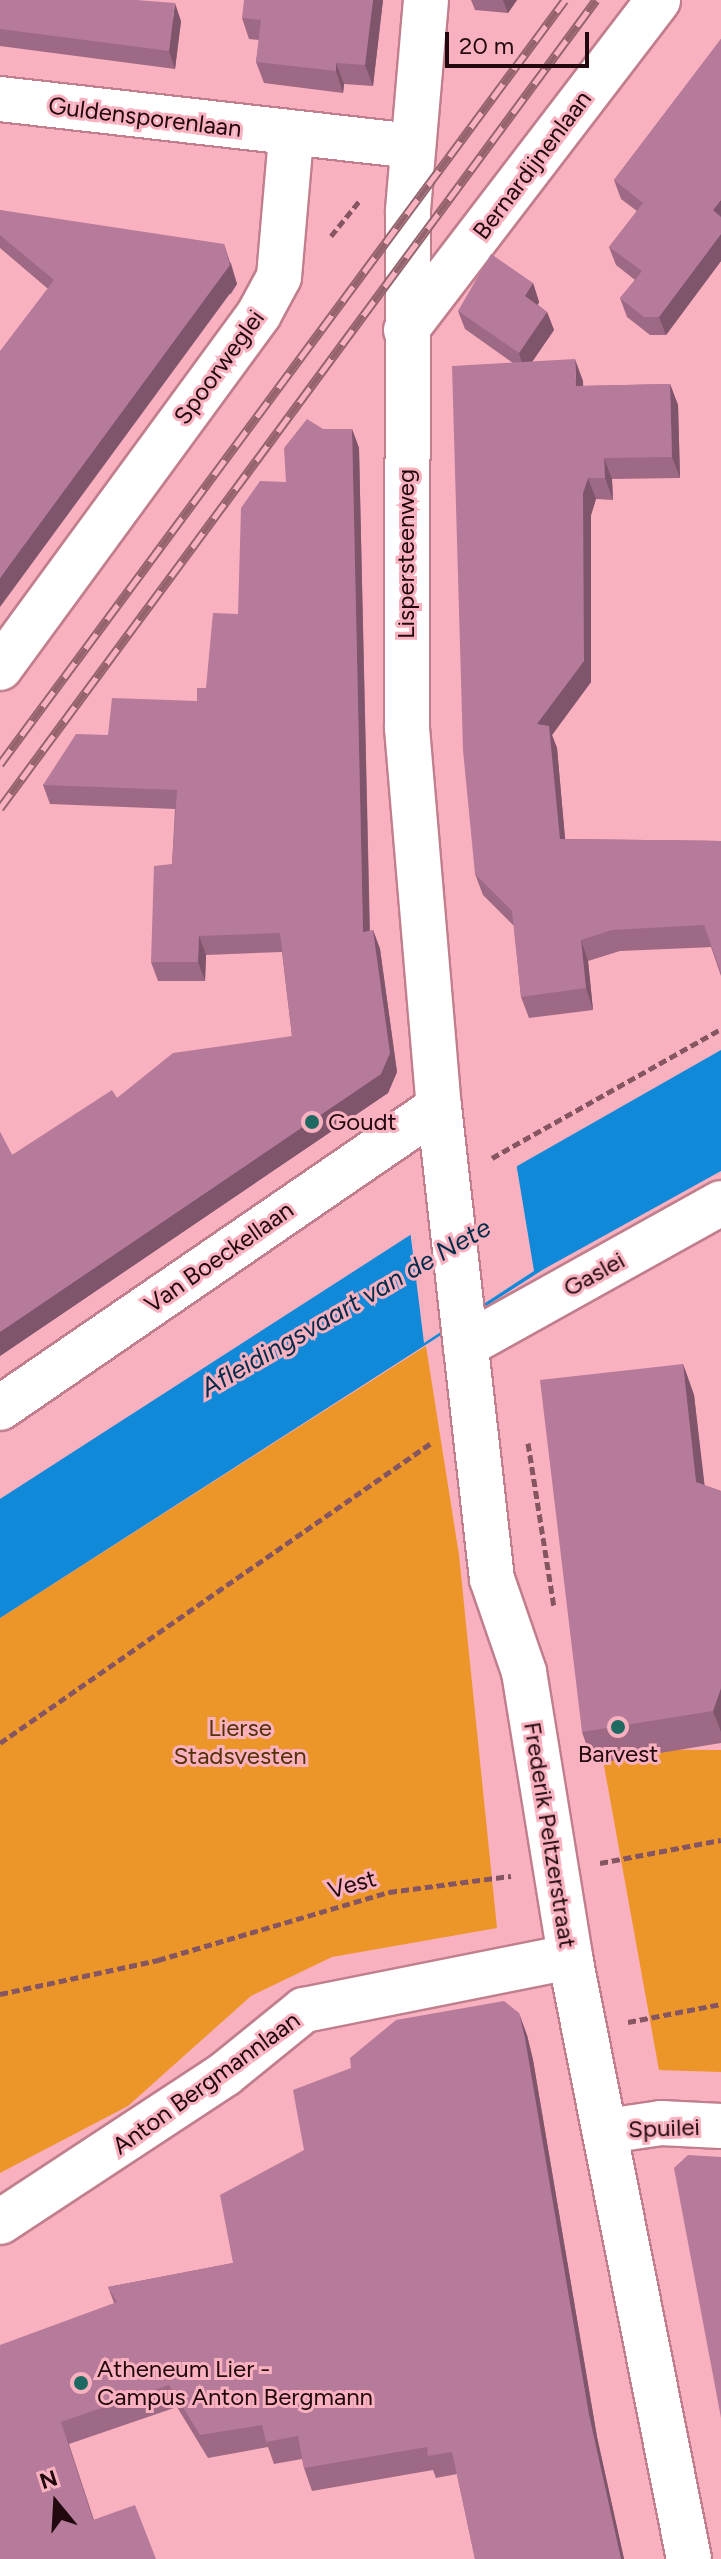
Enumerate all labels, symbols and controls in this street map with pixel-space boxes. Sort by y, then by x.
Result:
scale bar [449,16,593,66]
text: 20 m [459,31,514,60]
street label: Bernardijnenlaan [467,85,597,245]
street label: Guldensporenlaan [47,91,243,143]
street label: Spoorweglei [168,304,270,430]
street label: Lispersteenweg [392,469,420,639]
place label: Goudt [328,1108,397,1136]
marker: Goudt [303,1113,321,1131]
street label: Van Boeckellaan [139,1195,299,1319]
water label: Afleidingsvaart van de Nete [195,1212,497,1404]
street label: Gaslei [558,1245,630,1303]
park label: Lierse Stadsvesten [173,1714,307,1770]
marker: Barvest [609,1718,627,1736]
street label: Frederik Peltzerstraat [518,1720,582,1950]
place label: Barvest [578,1740,658,1768]
street label: Vest [324,1863,380,1905]
street label: Anton Bergmannlaan [107,2005,305,2161]
street label: Spuilei [628,2112,700,2144]
place label: Atheneum Lier - Campus Anton Bergmann [97,2355,373,2411]
marker: Atheneum Lier - Campus Anton Bergmann [72,2374,90,2392]
north arrow [16,2463,96,2543]
text: N [36,2464,61,2495]

